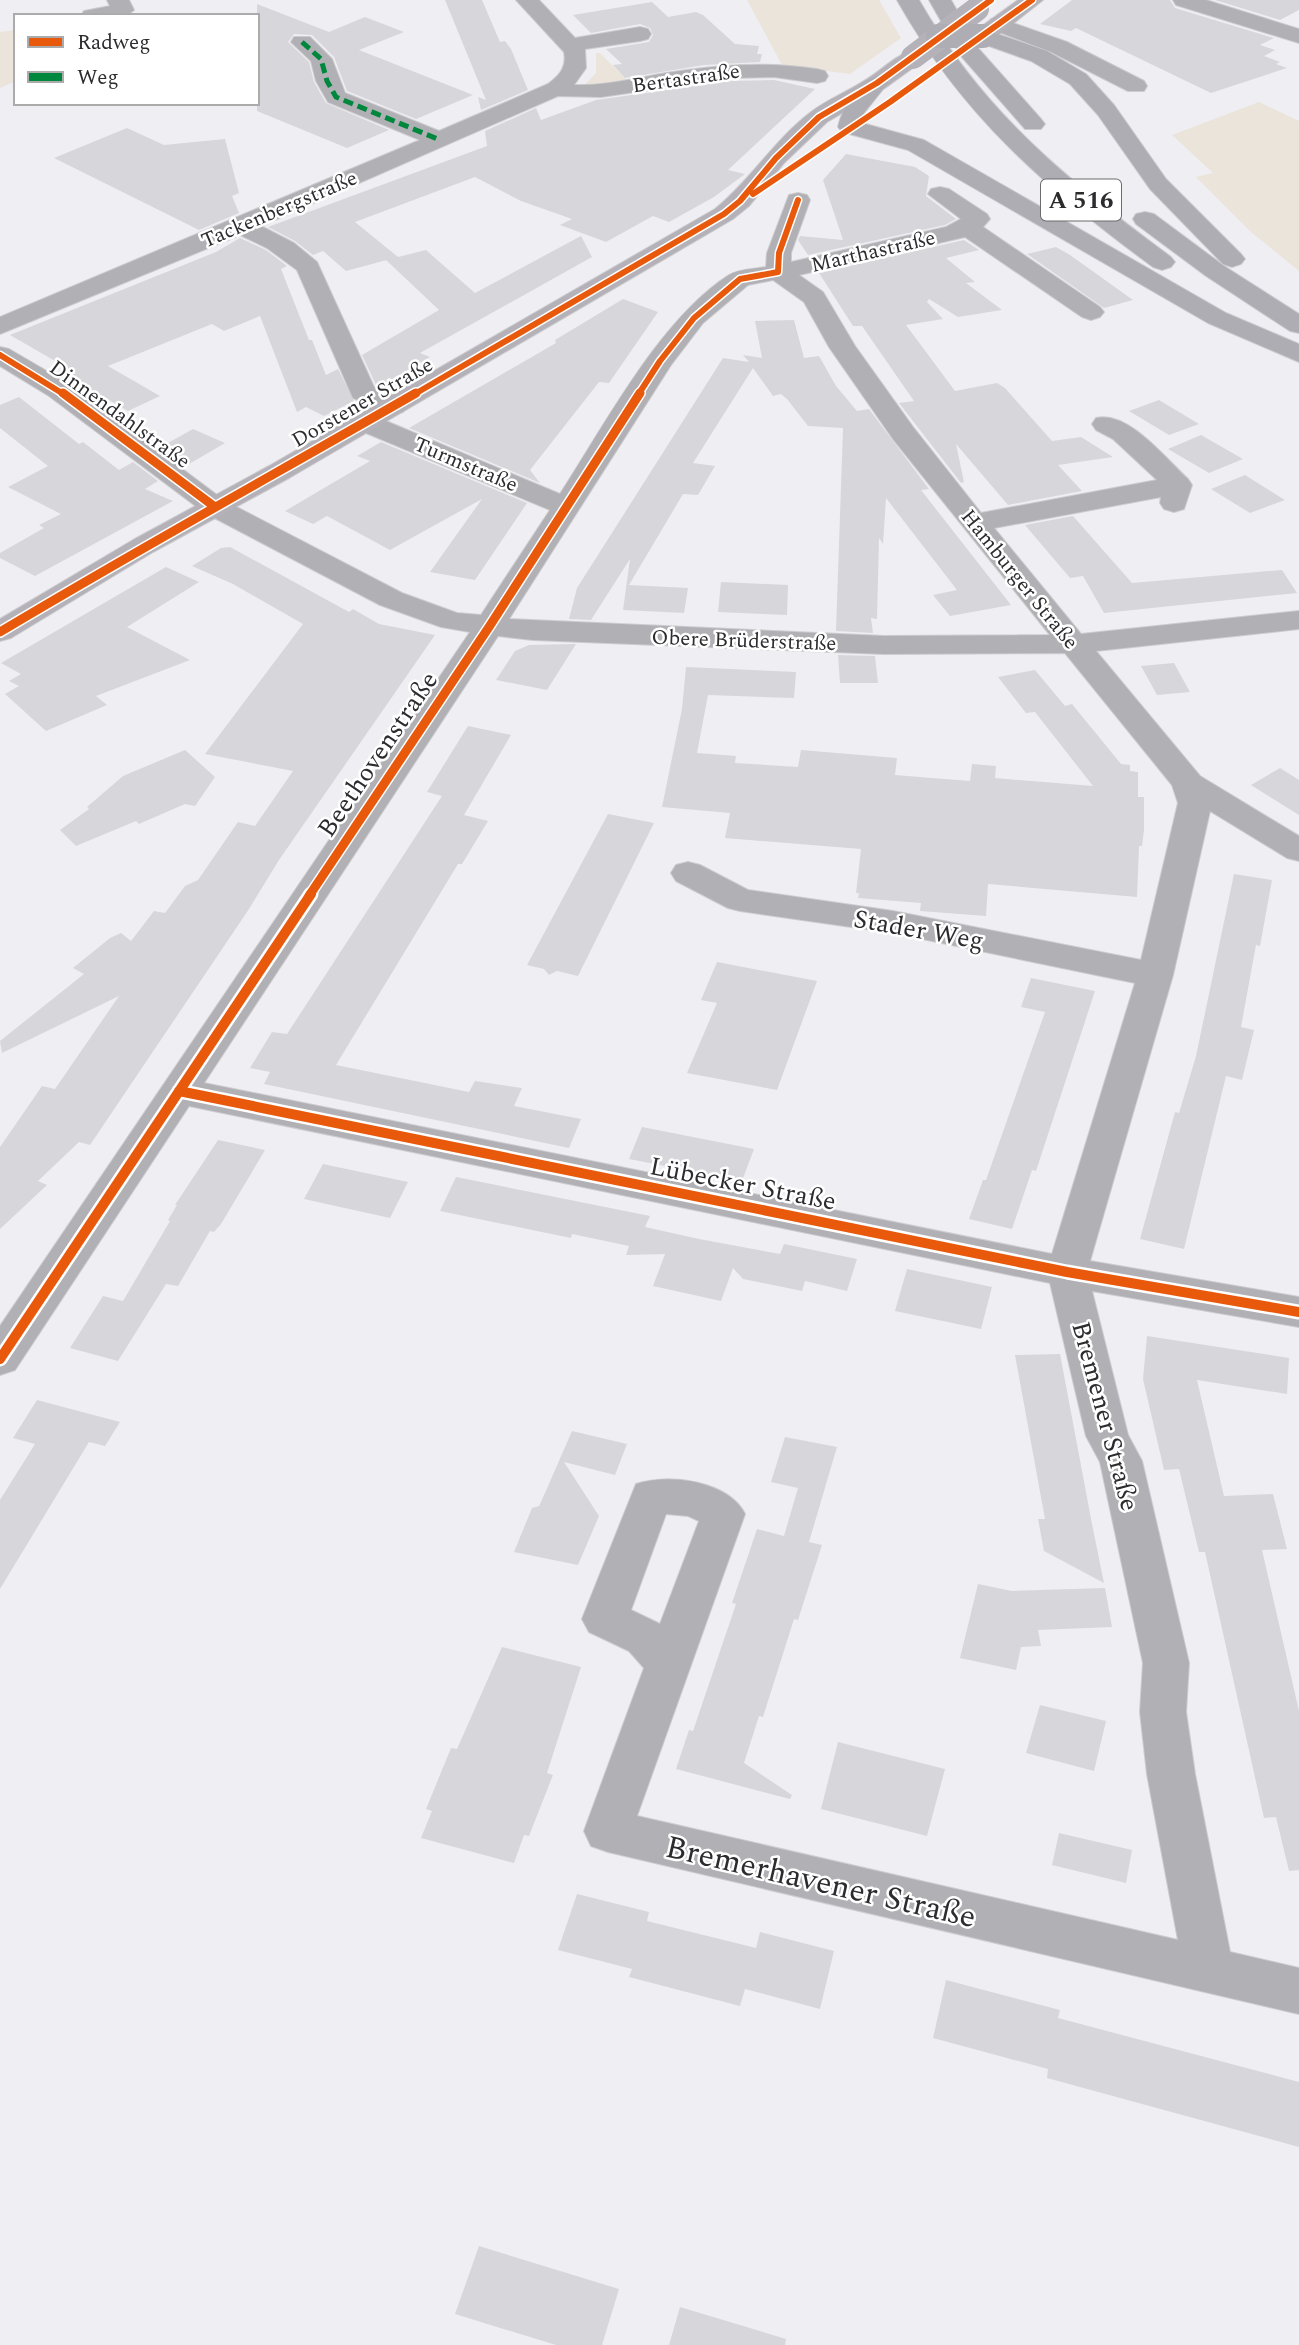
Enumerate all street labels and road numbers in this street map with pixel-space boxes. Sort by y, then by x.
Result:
street label: Bertastraße [630,56,742,102]
street label: Tackenbergstraße [196,163,362,257]
road number: A 516 [1041,180,1121,220]
street label: Marthastraße [808,222,939,282]
street label: Dorstener Straße [286,349,439,456]
street label: Dinnendahlstraße [42,352,197,477]
street label: Turmstraße [409,429,523,501]
street label: Hamburger Straße [952,502,1086,657]
street label: Obere Brüderstraße [651,622,837,660]
street label: Beethovenstraße [307,663,448,846]
street label: Stader Weg [851,899,987,961]
street label: Lübecker Straße [646,1146,840,1222]
street label: Bremener Straße [1061,1317,1150,1515]
street label: Bremerhavener Straße [661,1823,981,1942]

